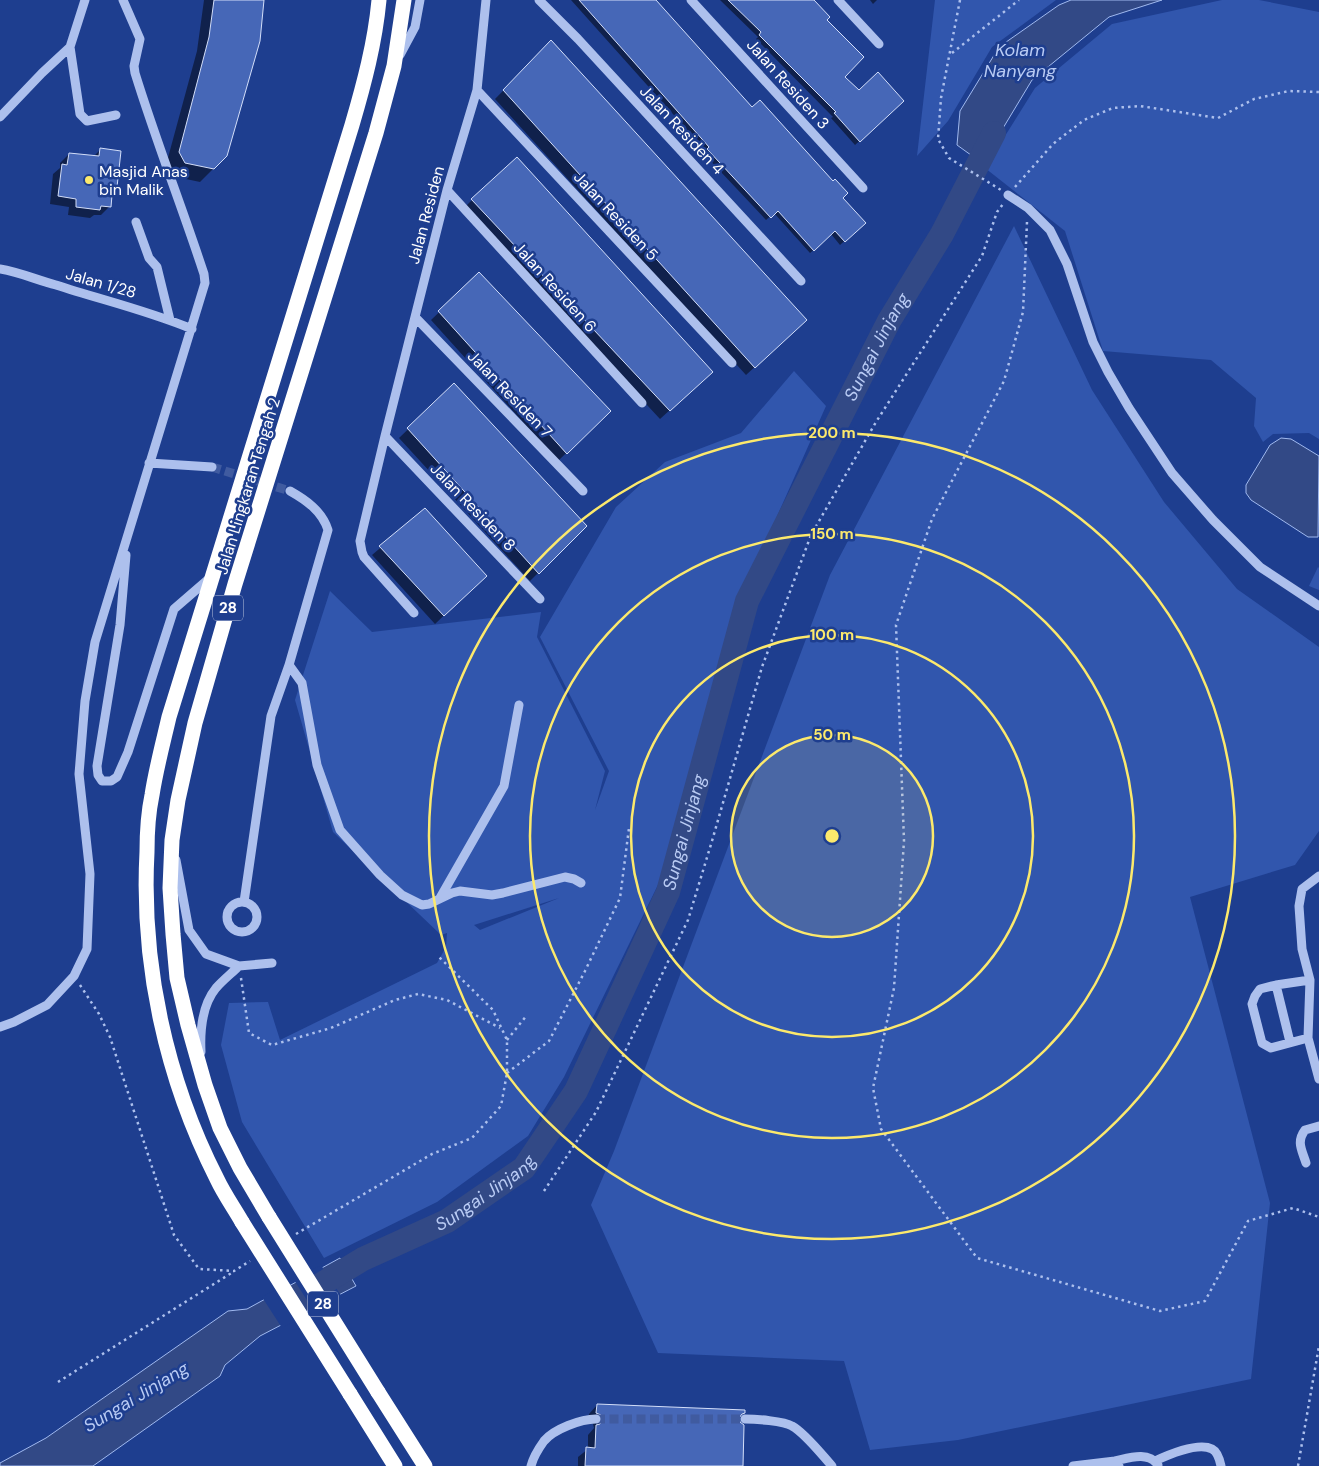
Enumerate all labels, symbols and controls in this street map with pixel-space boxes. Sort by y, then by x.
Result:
street label: Jalan Residen 3 [742,34,834,134]
water label: Kolam Nanyang [984,38,1057,83]
street label: Jalan Residen 4 [635,81,729,179]
place label: Masjid Anas bin Malik [99,161,188,200]
street label: Jalan Residen [403,164,449,266]
street label: Jalan Residen 5 [569,167,663,265]
marker: Masjid Anas bin Malik [83,174,95,186]
street label: Jalan Residen 6 [509,237,601,337]
street label: Jalan 1/28 [63,263,139,303]
water label: Sungai Jinjang [839,288,916,405]
street label: Jalan Residen 7 [463,346,557,442]
street label: Jalan Lingkaran Tengah 2 [211,395,285,577]
text: 200 m [808,423,856,443]
street label: Jalan Residen 8 [426,458,520,556]
text: 150 m [811,524,854,544]
road number: 28 [213,596,243,620]
text: 100 m [810,625,854,645]
text: 50 m [813,725,851,745]
water label: Sungai Jinjang [657,771,712,893]
centre of rings [823,827,841,845]
water label: Sungai Jinjang [431,1149,542,1237]
road number: 28 [308,1292,338,1316]
water label: Sungai Jinjang [79,1356,194,1438]

